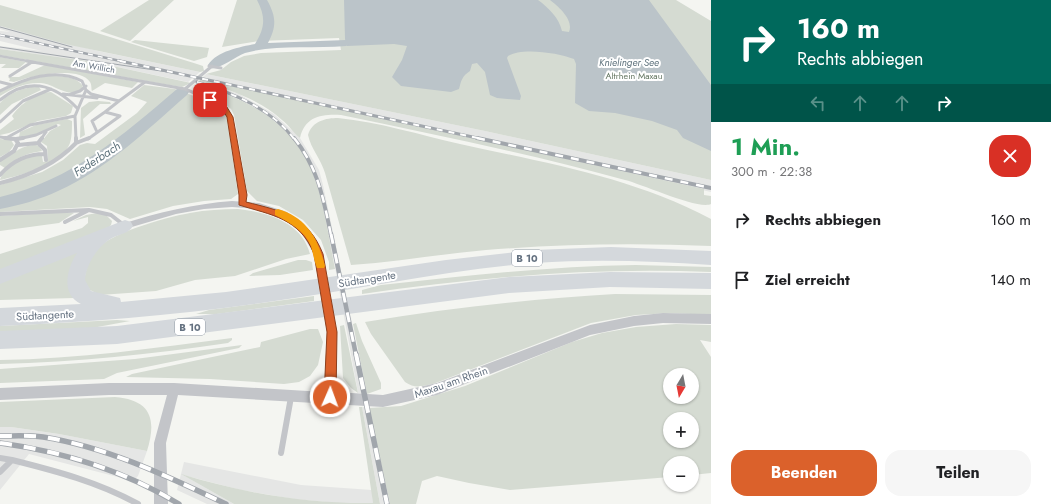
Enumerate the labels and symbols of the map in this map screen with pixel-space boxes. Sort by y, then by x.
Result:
water label: Knielinger See [599,55,659,70]
street label: Am Willich [72,56,116,76]
park label: Altrhein Maxau [606,69,663,82]
pin [193,83,227,117]
water label: Federbach [70,137,124,181]
road number: B 10 [512,250,542,266]
street label: Südtangente [337,267,397,291]
street label: Südtangente [16,305,75,325]
road number: B 10 [175,319,205,335]
street label: Maxau am Rhein [412,362,490,402]
north arrow [663,368,699,404]
position arrow [309,376,351,418]

